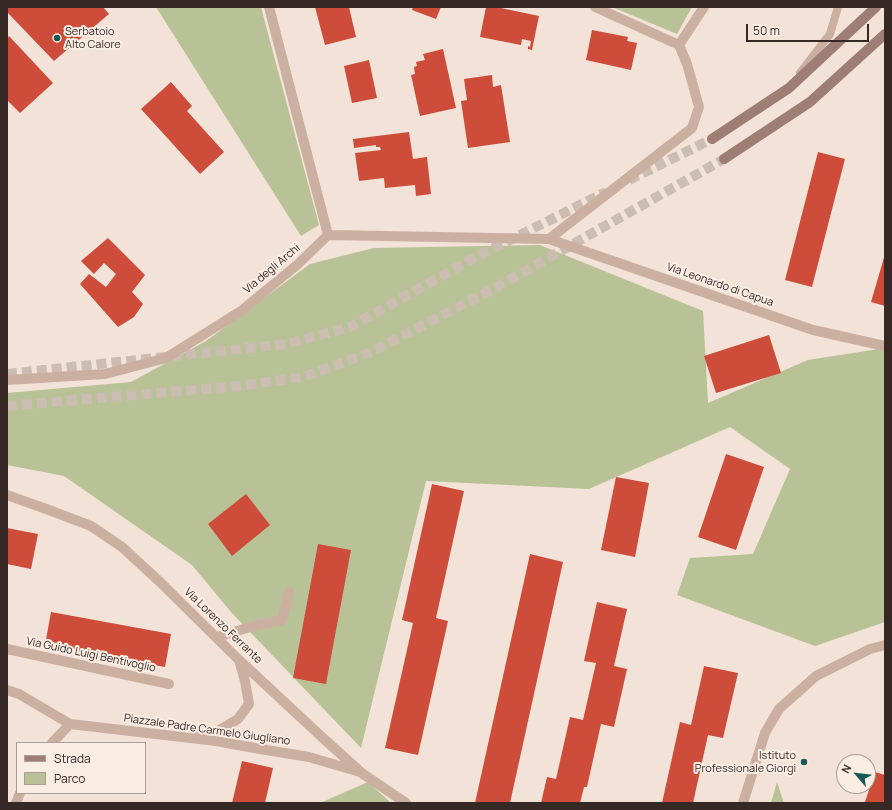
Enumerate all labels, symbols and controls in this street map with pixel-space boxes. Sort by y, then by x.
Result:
scale bar [748,16,871,42]
text: 50 m [753,22,780,39]
place label: Serbatoio Alto Calore [65,25,121,51]
marker: Serbatoio Alto Calore [52,33,62,43]
street label: Via degli Archi [241,241,303,297]
street label: Via Leonardo di Capua [665,261,775,309]
street label: Via Lorenzo Ferrante [181,585,265,667]
street label: Via Guido Luigi Bentivoglio [25,635,157,675]
street label: Piazzale Padre Carmelo Giugliano [123,712,291,748]
legend [16,742,146,794]
place label: Istituto Professionale Giorgi [695,749,796,775]
text: Strada [54,750,91,767]
north arrow [836,754,876,794]
marker: Istituto Professionale Giorgi [799,757,809,767]
text: N [837,762,854,776]
text: Parco [54,770,85,787]

